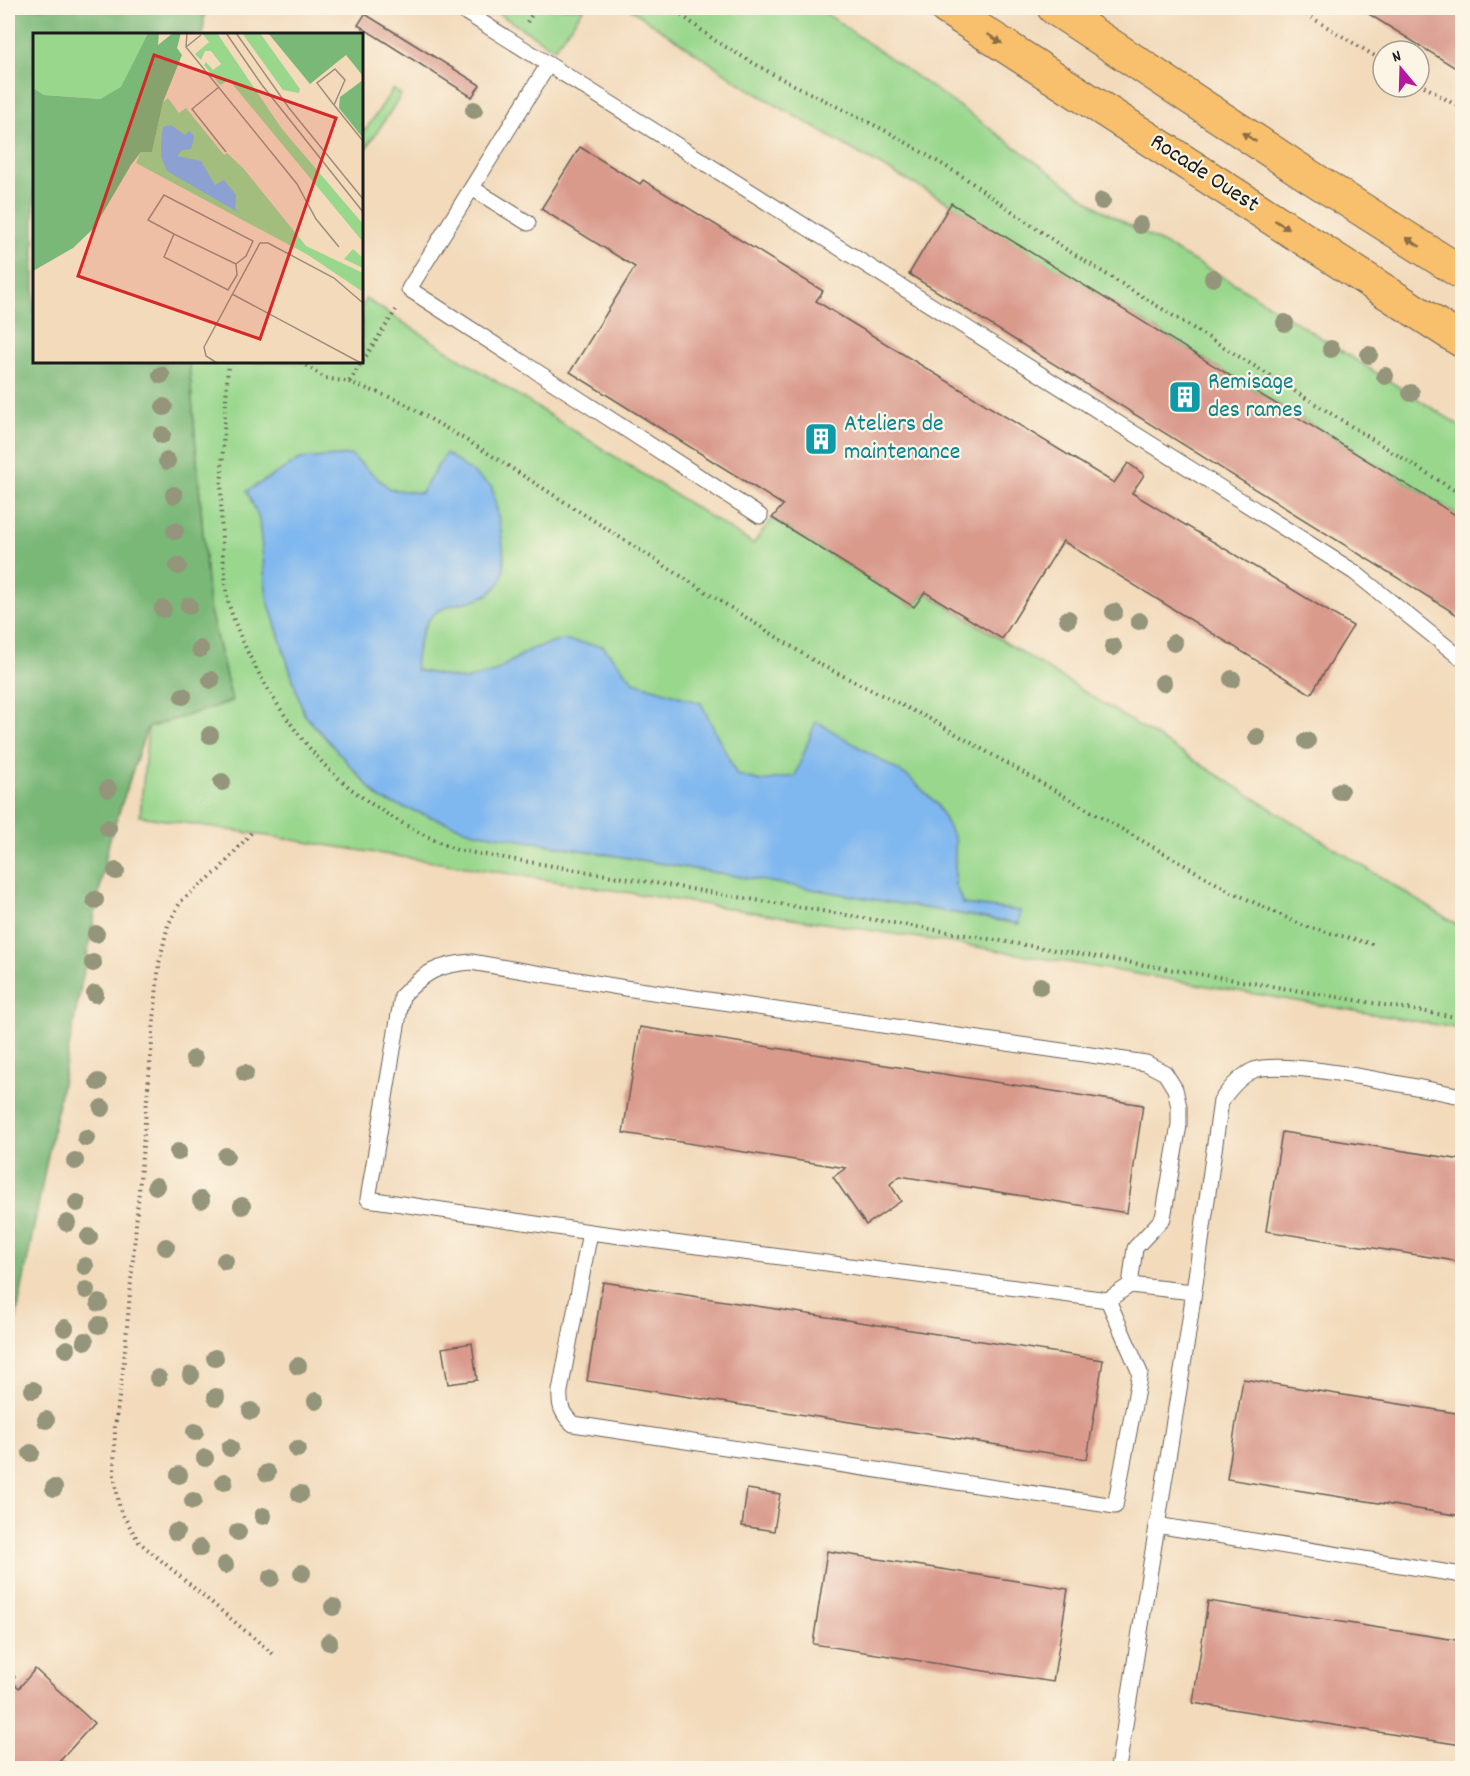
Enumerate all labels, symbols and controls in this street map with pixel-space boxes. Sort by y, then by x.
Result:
inset map [33,33,363,363]
one-way arrow [987,34,1003,45]
north arrow [1371,39,1431,99]
text: N [1389,45,1405,69]
street label: Rocade Ouest [1143,126,1265,222]
one-way arrow [1240,131,1257,142]
one-way arrow [1274,219,1290,230]
one-way arrow [1405,236,1421,247]
place label: Remisage des rames [1208,366,1303,428]
building icon: Remisage des rames [1167,379,1203,415]
place label: Ateliers de maintenance [844,408,960,470]
building icon: Ateliers de maintenance [803,421,839,457]

